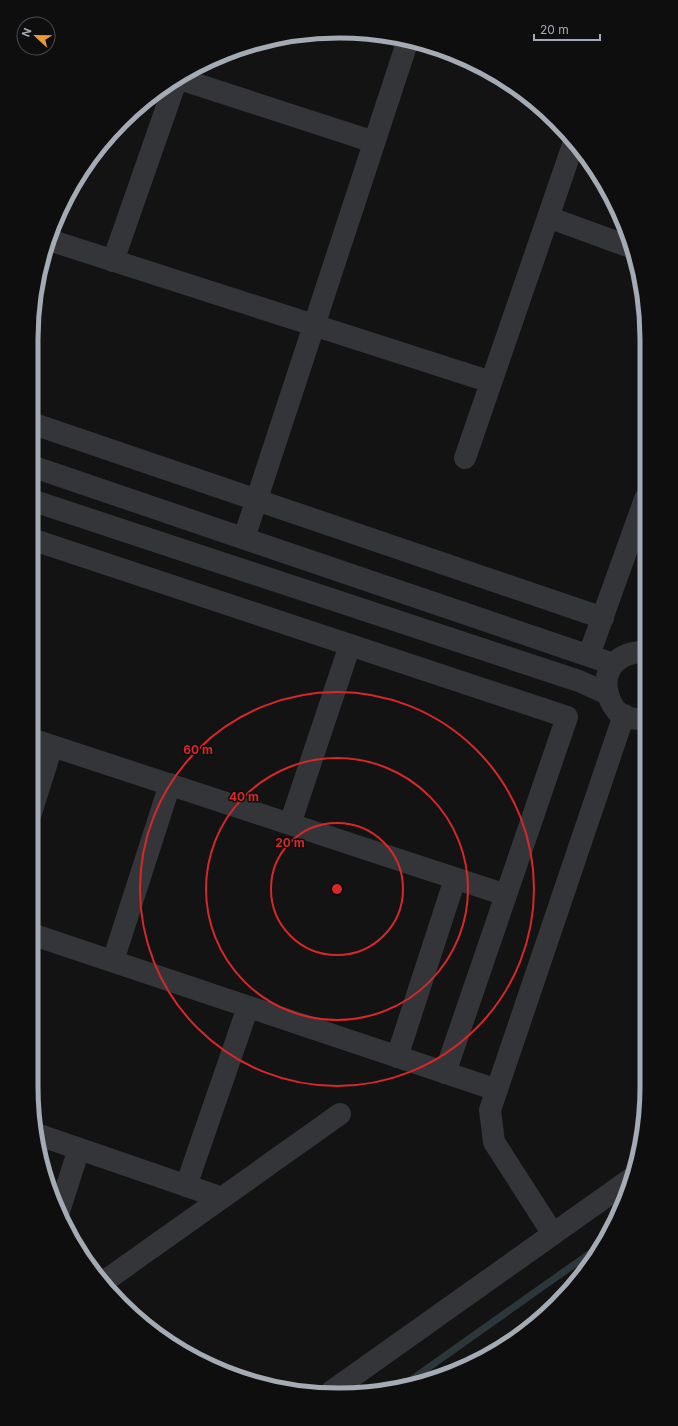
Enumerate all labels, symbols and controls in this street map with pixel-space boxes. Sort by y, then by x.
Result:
north arrow [16,16,56,56]
scale bar [534,16,600,42]
text: 20 m [540,22,569,37]
text: N [19,26,35,39]
text: 60 m [183,742,213,757]
text: 40 m [229,789,259,804]
text: 20 m [275,835,305,850]
centre of rings [330,882,344,896]

